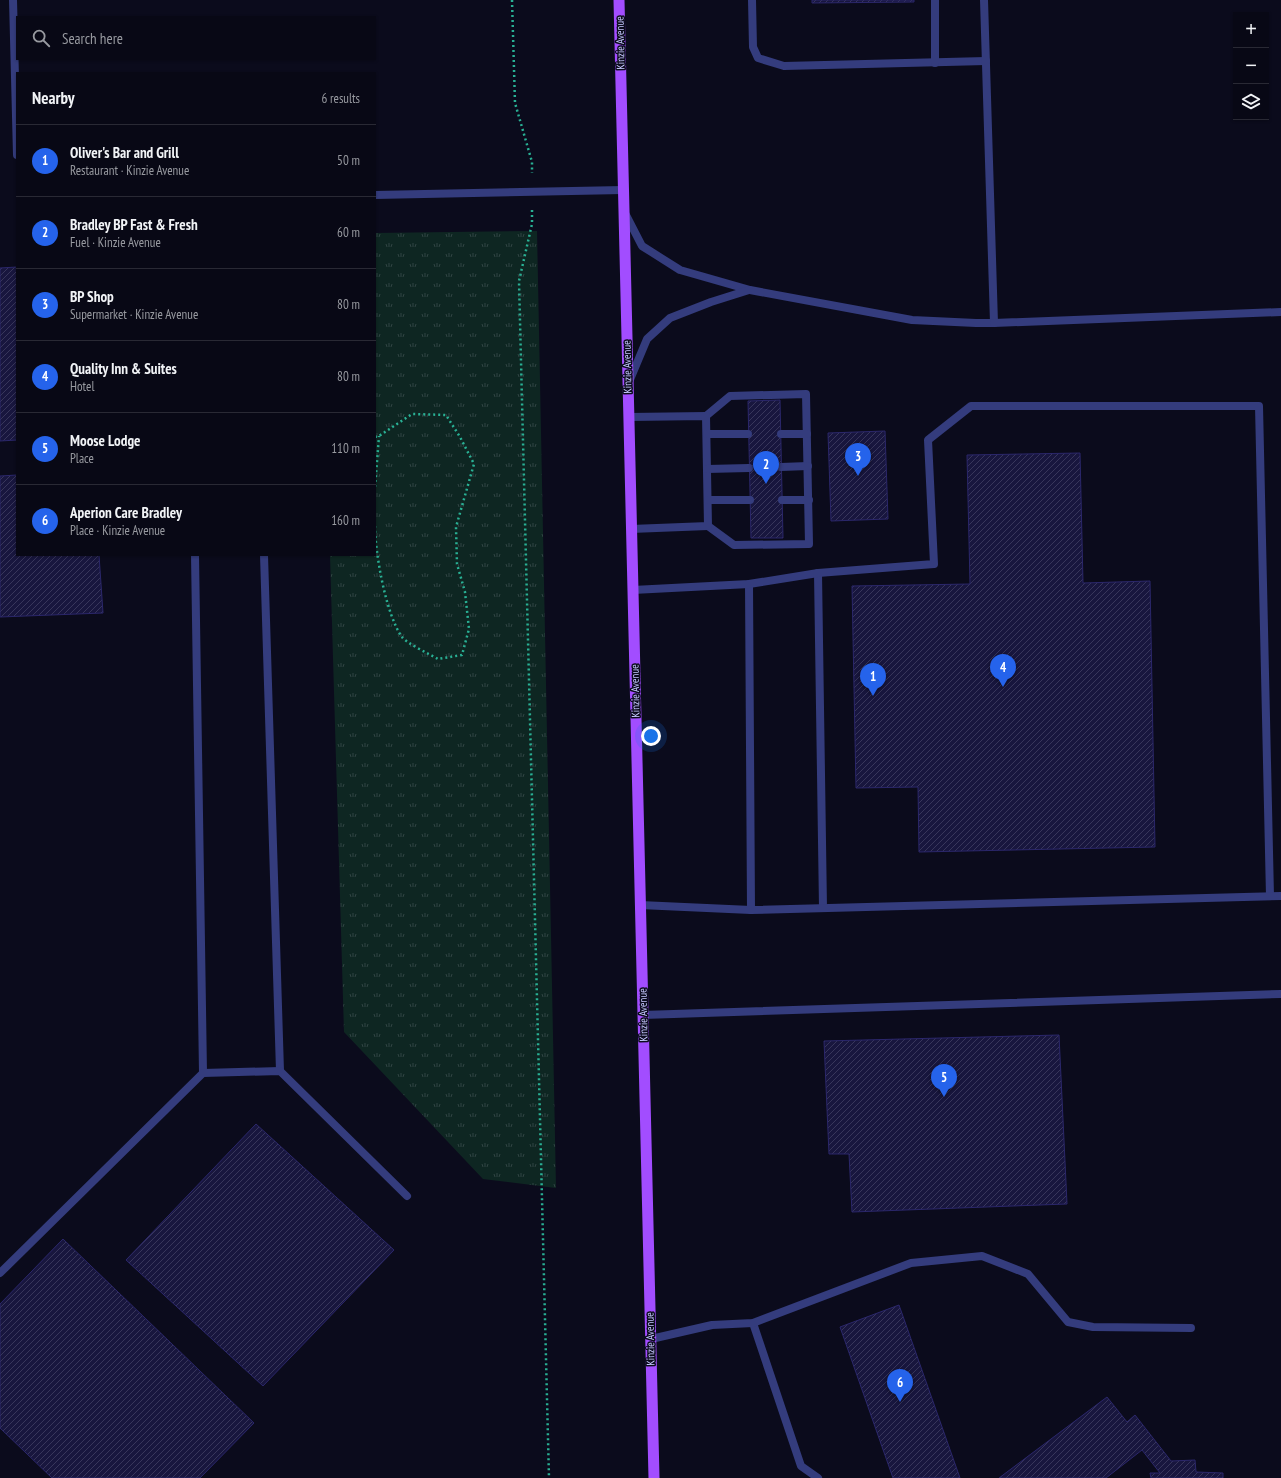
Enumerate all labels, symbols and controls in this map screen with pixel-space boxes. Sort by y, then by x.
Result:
map controls [1233,12,1269,120]
button: + [1233,12,1269,48]
search box [16,16,376,60]
street label: Kinzie Avenue [613,16,627,70]
icon: search [30,27,52,49]
text: Search here [62,29,123,48]
button: − [1233,48,1269,84]
button: layers [1233,84,1269,120]
text: Nearby [32,87,75,109]
text: 6 results [321,90,360,107]
text: Oliver's Bar and Grill [70,143,179,162]
text: 1 [42,152,48,169]
text: 50 m [337,152,360,169]
text: Restaurant · Kinzie Avenue [70,162,189,179]
text: Bradley BP Fast & Fresh [70,215,198,234]
text: 2 [42,224,48,241]
text: 60 m [337,224,360,241]
text: Fuel · Kinzie Avenue [70,234,161,251]
text: BP Shop [70,287,114,306]
text: 3 [42,296,48,313]
text: 80 m [337,296,360,313]
text: Supermarket · Kinzie Avenue [70,306,198,323]
street label: Kinzie Avenue [620,340,634,394]
text: Quality Inn & Suites [70,359,177,378]
text: 4 [42,368,48,385]
text: 80 m [337,368,360,385]
text: Hotel [70,378,94,395]
text: Moose Lodge [70,431,140,450]
text: 5 [42,440,48,457]
text: 110 m [331,440,360,457]
pin: 3 [845,443,871,476]
text: Place [70,450,94,467]
pin: 2 [753,451,779,484]
text: Aperion Care Bradley [70,503,182,522]
text: 6 [42,512,48,529]
text: 160 m [331,512,360,529]
text: Place · Kinzie Avenue [70,522,165,539]
pin: 4 [990,654,1016,687]
pin: 1 [860,663,886,696]
street label: Kinzie Avenue [628,664,642,718]
your location [641,726,661,746]
street label: Kinzie Avenue [636,988,650,1042]
pin: 5 [931,1064,957,1097]
street label: Kinzie Avenue [643,1312,657,1366]
pin: 6 [887,1369,913,1402]

